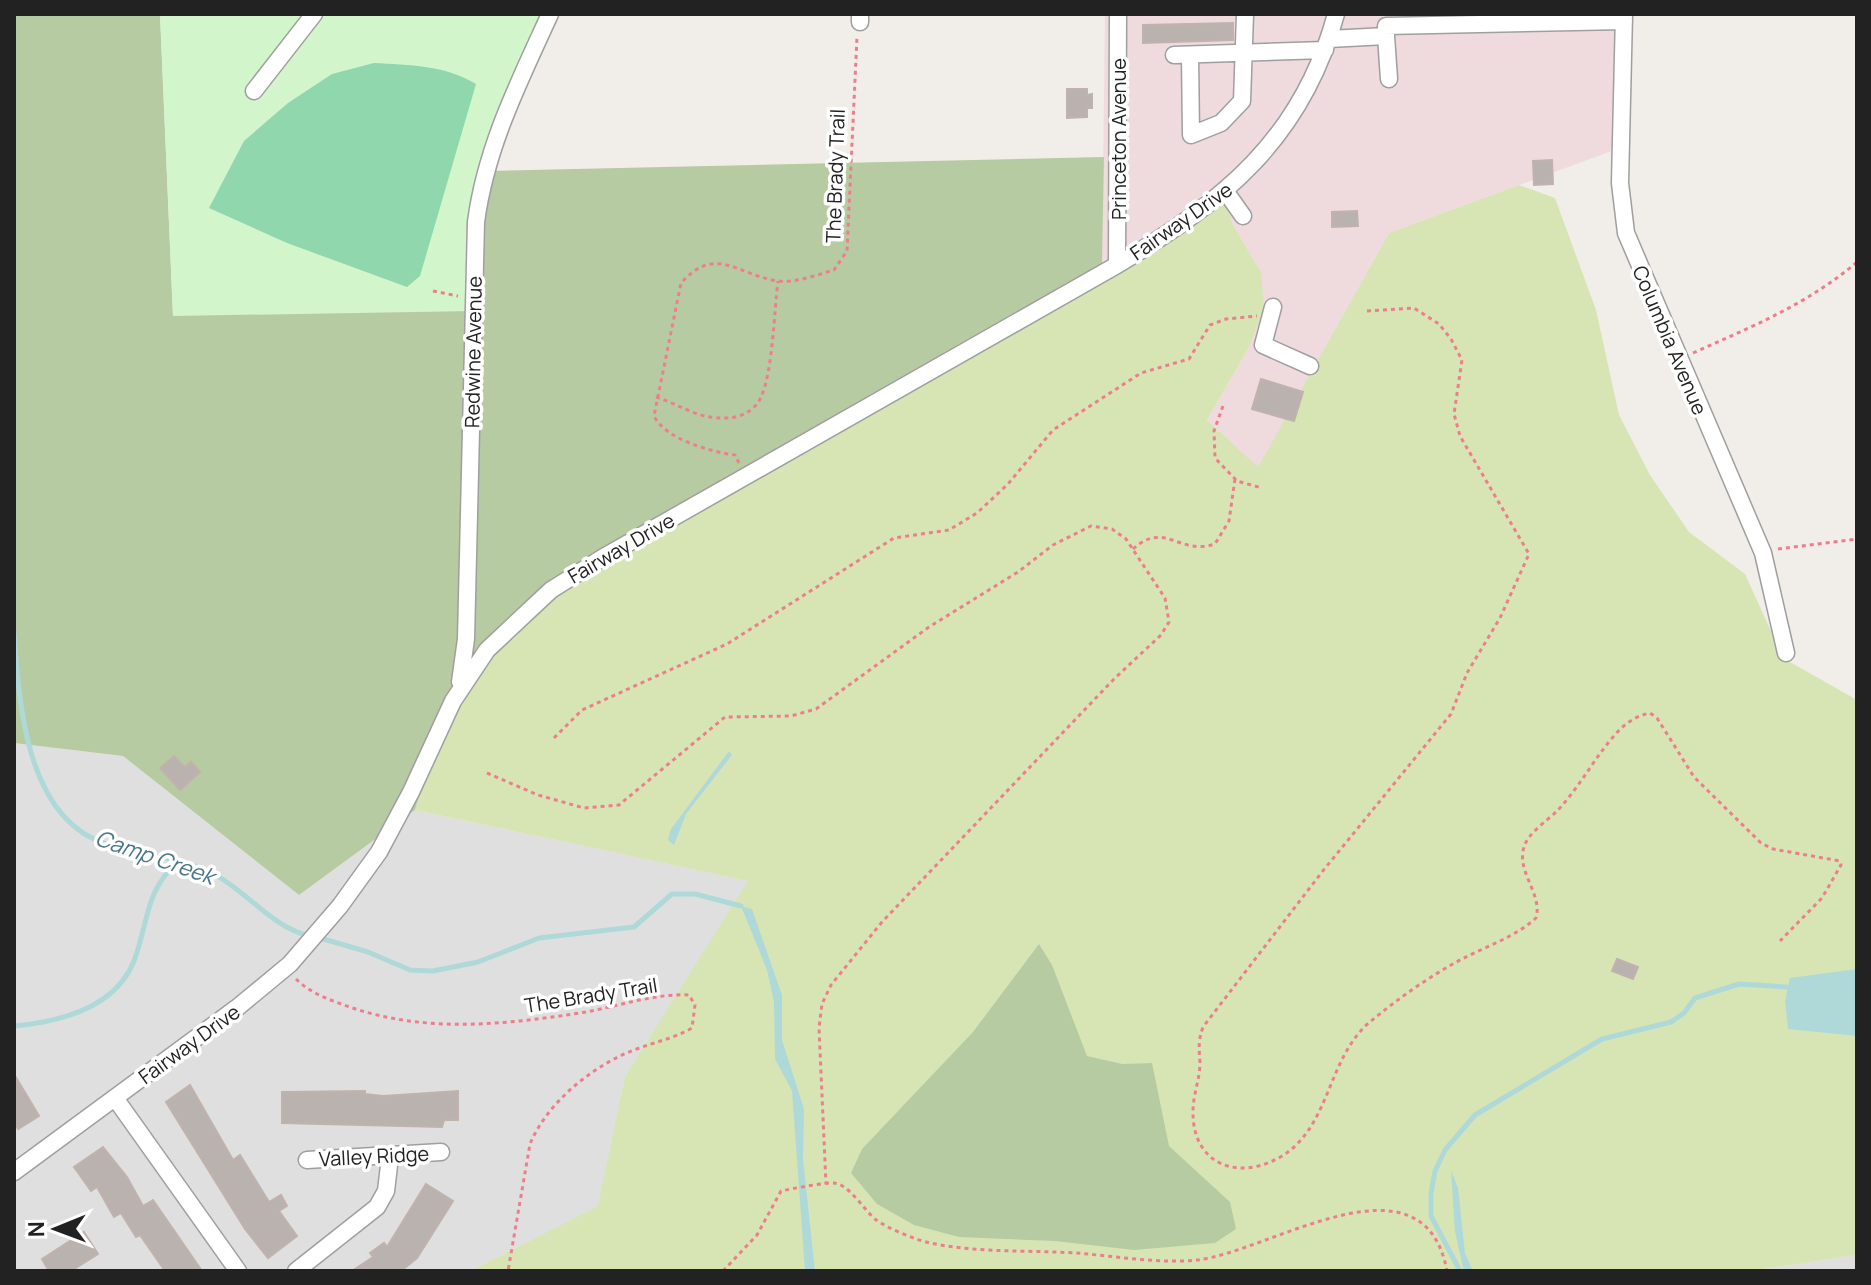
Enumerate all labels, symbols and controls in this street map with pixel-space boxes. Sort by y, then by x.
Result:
street label: Princeton Avenue [1105,58,1132,220]
street label: The Brady Trail [819,108,851,244]
street label: Fairway Drive [1124,176,1238,266]
street label: Columbia Avenue [1626,261,1714,419]
street label: Redwine Avenue [458,276,488,428]
street label: Fairway Drive [563,507,679,589]
water label: Camp Creek [91,823,221,892]
street label: The Brady Trail [523,971,659,1019]
street label: Fairway Drive [133,998,245,1090]
street label: Valley Ridge [318,1140,430,1172]
north arrow [16,1189,96,1269]
text: N [21,1221,51,1238]

